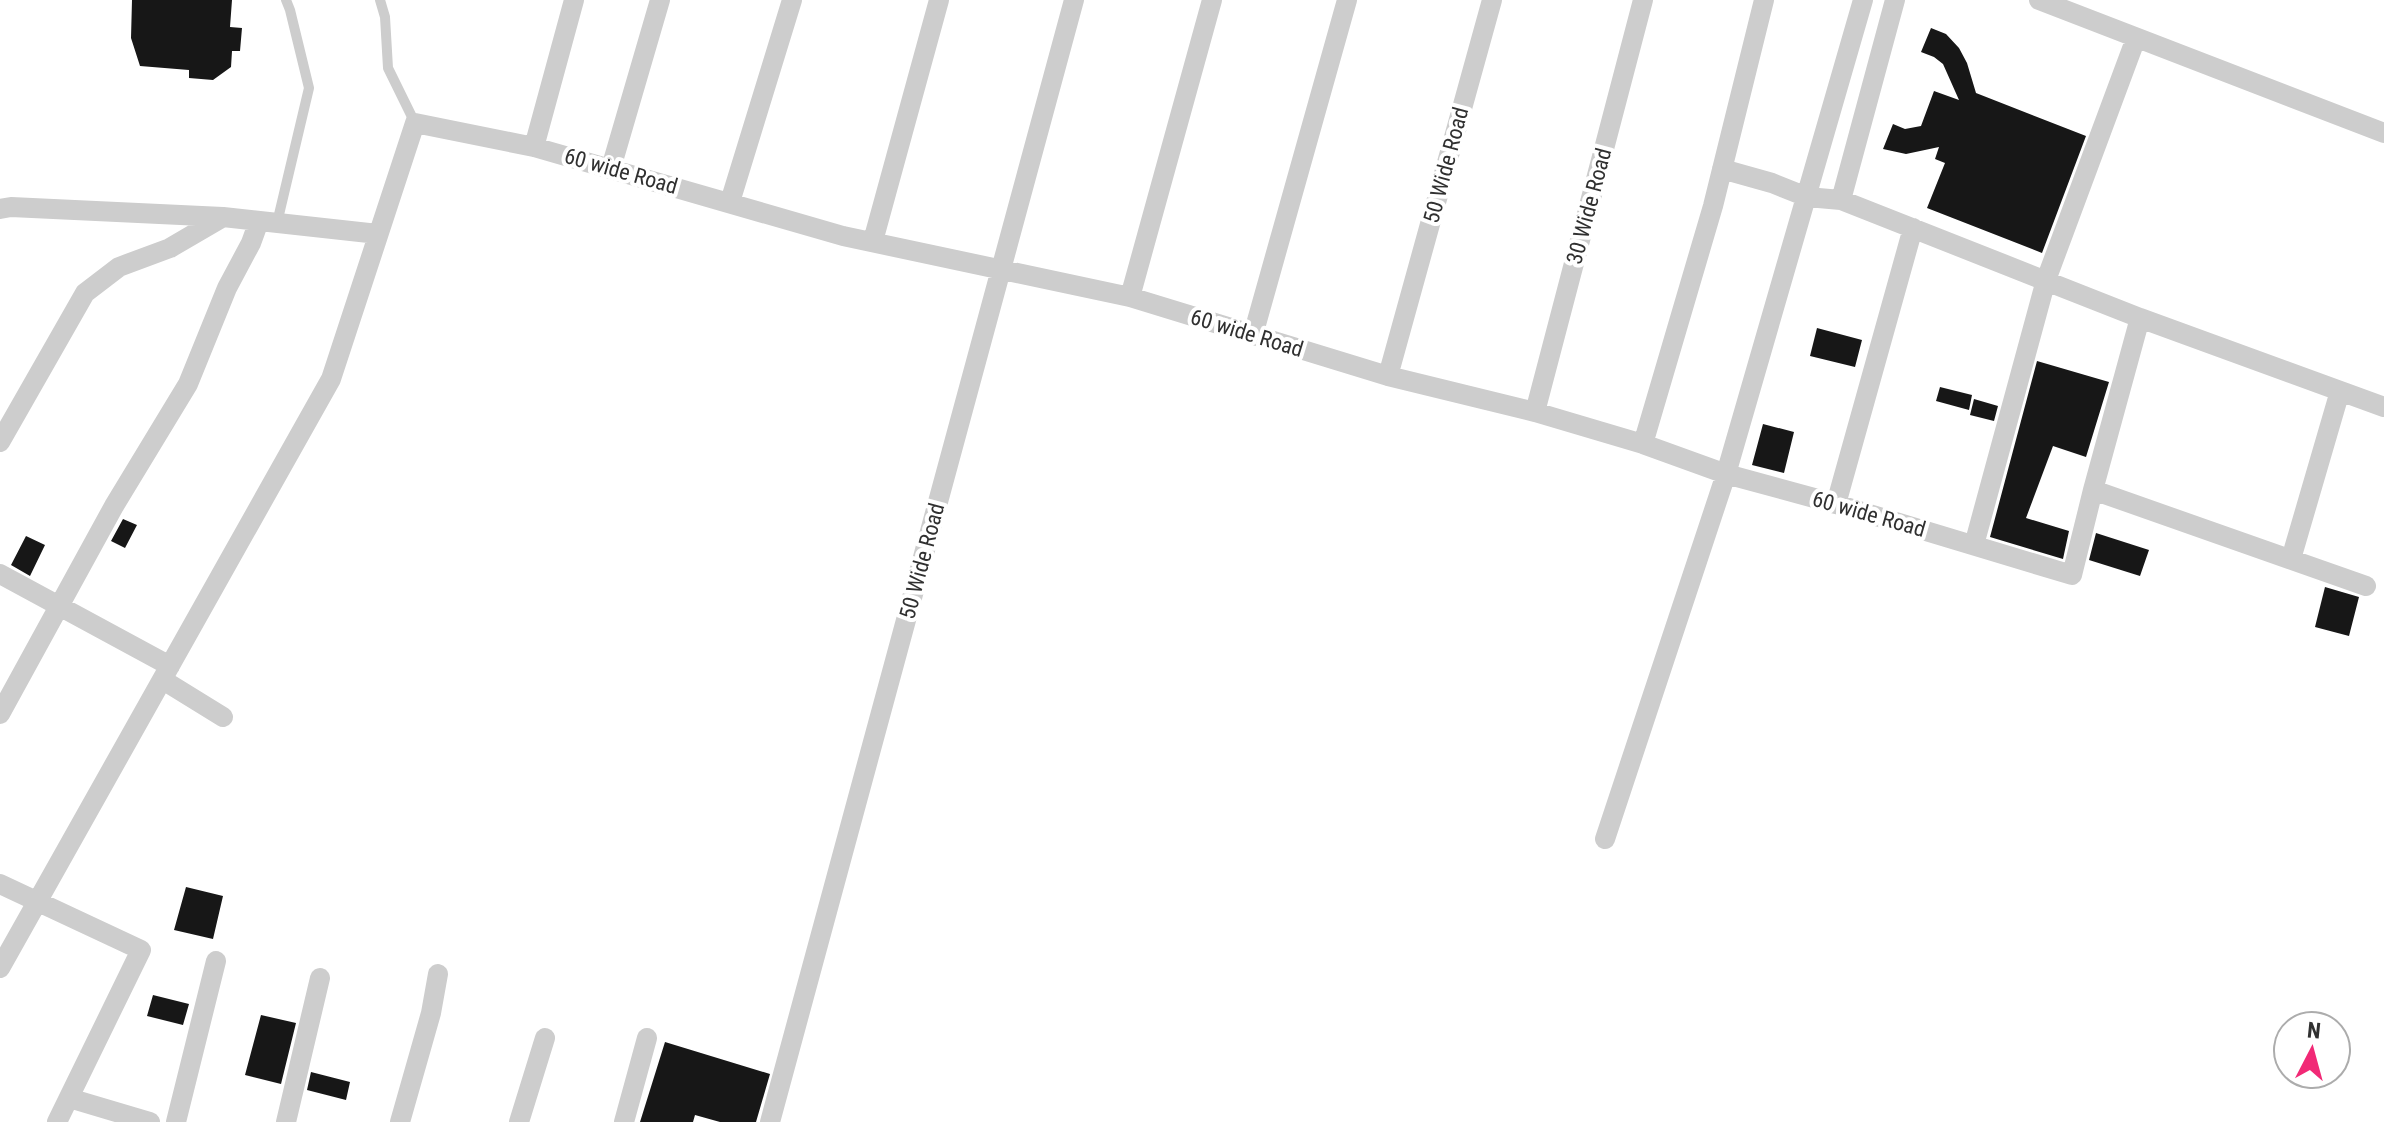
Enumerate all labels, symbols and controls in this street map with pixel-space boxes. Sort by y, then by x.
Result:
street label: 50 Wide Road [1419,104,1473,226]
street label: 60 wide Road [562,143,680,199]
street label: 30 Wide Road [1562,145,1616,267]
street label: 60 wide Road [1188,304,1306,362]
street label: 60 wide Road [1810,486,1928,542]
street label: 50 Wide Road [895,500,949,622]
north arrow [2272,1010,2352,1090]
text: N [2306,1017,2322,1044]

